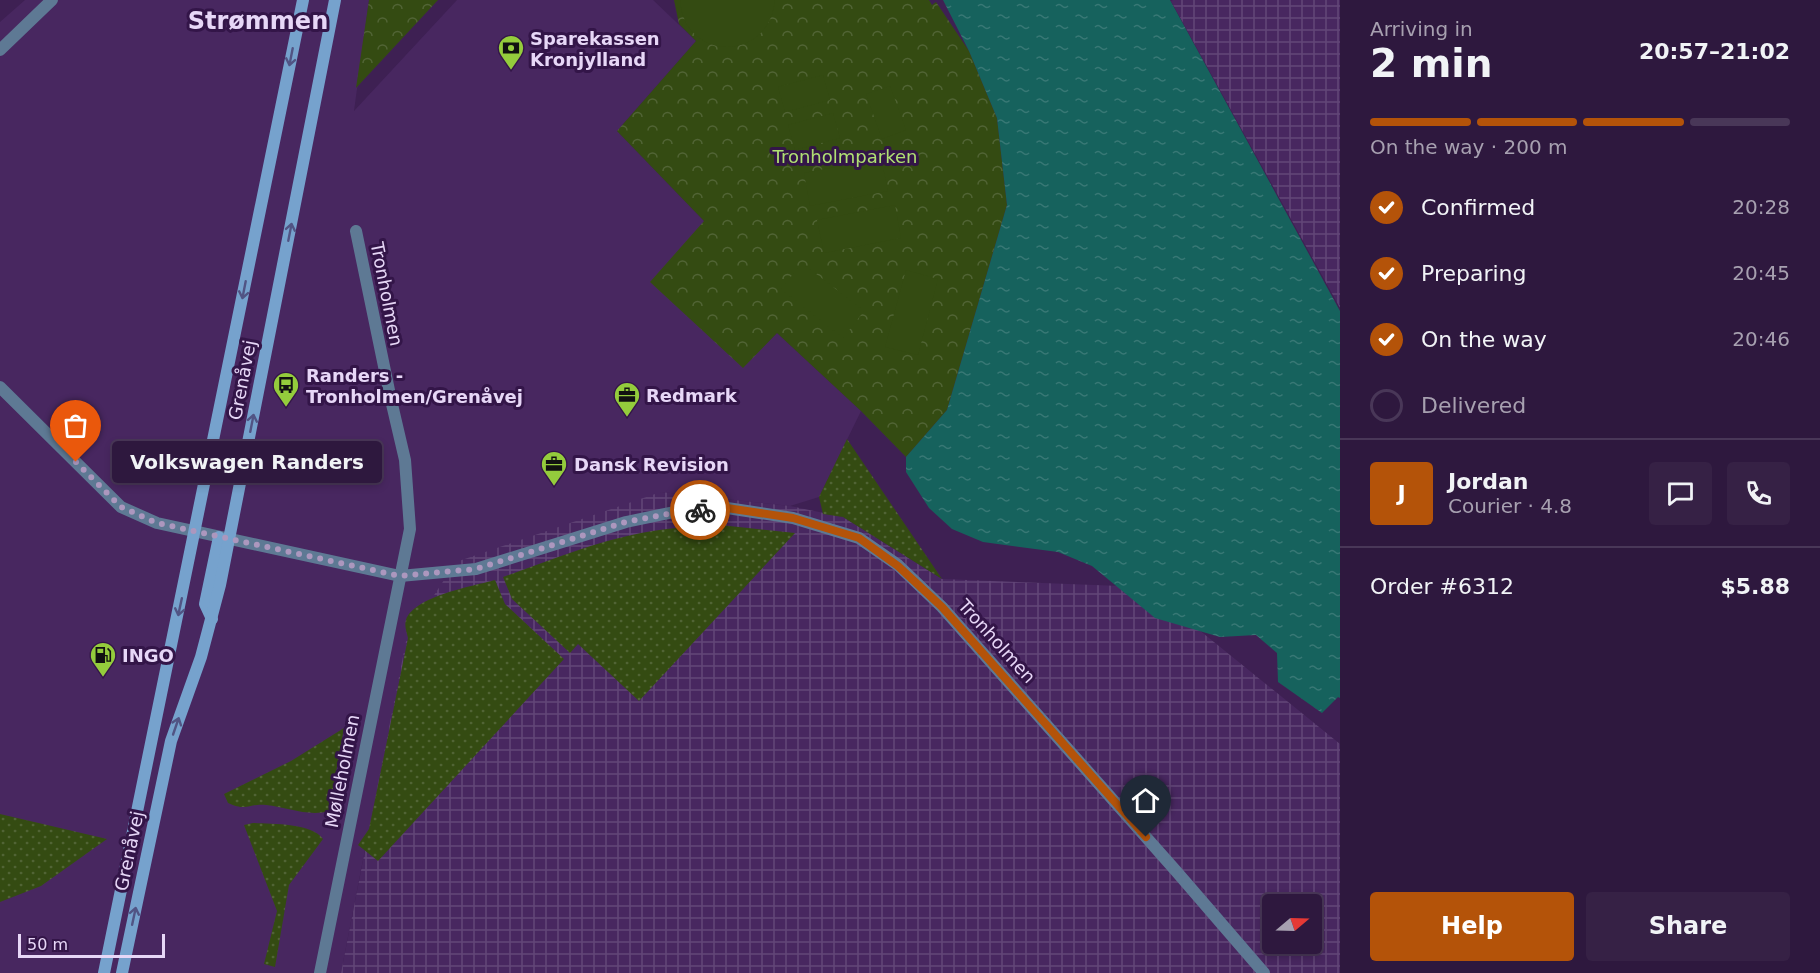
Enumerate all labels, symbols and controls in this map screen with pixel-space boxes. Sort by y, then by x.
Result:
district label: Strømmen [188,7,328,35]
text: Arriving in [1370,17,1473,41]
place label: Sparekassen Kronjylland [530,28,660,70]
bank icon: Sparekassen Kronjylland [496,33,526,71]
text: 20:57–21:02 [1639,39,1790,64]
text: 2 min [1370,41,1492,86]
one-way arrow [285,48,297,67]
text: On the way · 200 m [1370,135,1568,159]
park label: Tronholmparken [772,146,917,167]
icon: check [1370,191,1403,224]
text: Confirmed [1421,195,1535,220]
text: 20:28 [1732,195,1790,219]
one-way arrow [285,222,296,242]
street label: Tronholmen [366,239,407,348]
icon: check [1370,257,1403,290]
text: Preparing [1421,261,1527,286]
text: 20:45 [1732,261,1790,285]
one-way arrow [238,279,249,299]
icon: check [1370,323,1403,356]
text: On the way [1421,327,1547,352]
text: 20:46 [1732,327,1790,351]
street label: Grenåvej [224,338,260,422]
place label: Randers - Tronholmen/Grenåvej [306,365,523,407]
bus stop icon: Randers - Tronholmen/Grenåvej [271,370,301,408]
office icon: Redmark [612,380,642,418]
place label: Redmark [646,385,738,406]
text: Delivered [1421,393,1526,418]
pin [50,400,101,462]
icon: bag [59,409,92,442]
one-way arrow [247,414,258,433]
callout: Volkswagen Randers [112,441,382,483]
office icon: Dansk Revision [539,449,569,487]
text: Volkswagen Randers [130,450,364,474]
place label: Dansk Revision [574,454,729,475]
button: chat [1649,462,1712,525]
button: phone [1727,462,1790,525]
text: Jordan [1448,469,1528,494]
courier [670,480,730,540]
text: J [1397,481,1406,506]
icon: bike [684,494,717,527]
text: Courier · 4.8 [1448,494,1572,518]
text: Order #6312 [1370,574,1514,599]
text: $5.88 [1720,574,1790,599]
street label: Tronholmen [953,594,1040,687]
one-way arrow [173,597,185,616]
fuel station icon: INGO [88,640,118,678]
place label: INGO [122,645,174,666]
street label: Mølleholmen [321,713,363,829]
one-way arrow [172,717,183,735]
pin [1120,775,1171,837]
icon: home [1129,784,1162,817]
street label: Grenåvej [110,809,148,893]
button: Help [1370,892,1574,961]
button: Share [1586,892,1790,961]
north arrow [1262,894,1322,954]
map controls [1262,894,1322,954]
one-way arrow [129,907,140,926]
scale bar [18,931,165,958]
text: 50 m [27,935,68,954]

